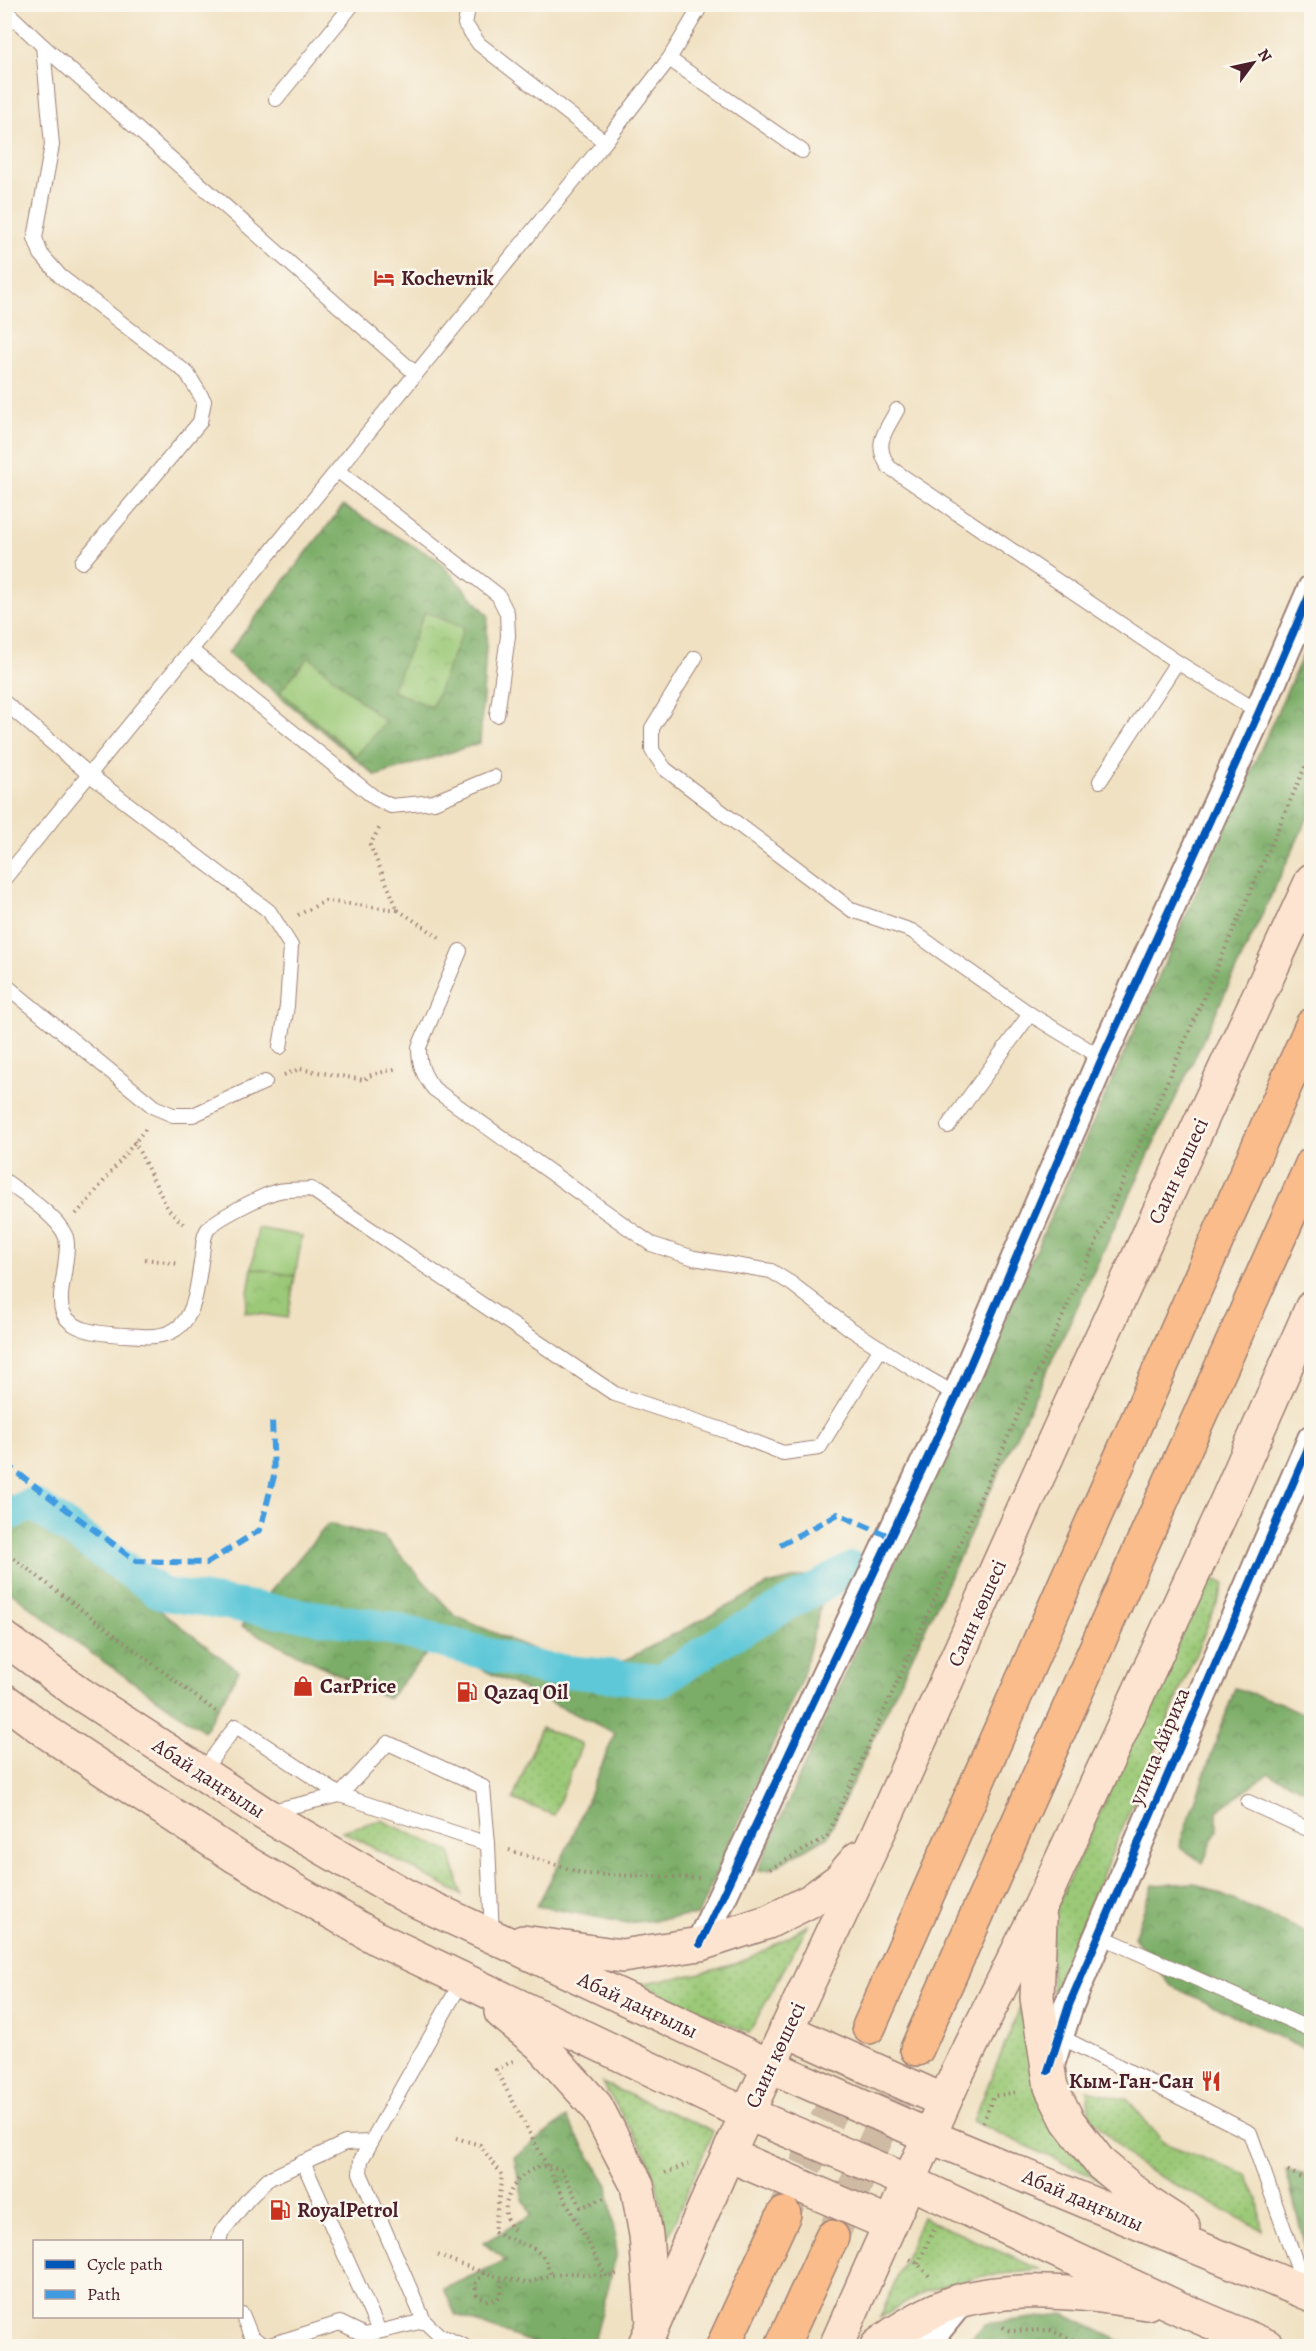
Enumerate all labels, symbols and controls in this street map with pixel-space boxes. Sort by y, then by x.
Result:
north arrow [1223,33,1283,93]
text: N [1252,44,1277,67]
place label: Kochevnik [401,264,494,292]
hotel icon: Kochevnik [372,266,396,290]
street label: Саин көшесі [1141,1113,1215,1229]
street label: Саин көшесі [941,1555,1013,1671]
place label: CarPrice [320,1672,397,1700]
shop icon: CarPrice [291,1674,315,1698]
place label: Qazaq Oil [484,1678,569,1706]
fuel station icon: Qazaq Oil [455,1680,479,1704]
street label: улица Айриха [1121,1683,1196,1810]
street label: Абай даңғылы [146,1731,271,1825]
street label: Абай даңғылы [573,1965,702,2045]
street label: Саин көшесі [738,1997,812,2113]
place label: Кым-Ган-Сан [1069,2067,1194,2095]
restaurant icon: Кым-Ган-Сан [1199,2069,1223,2093]
street label: Абай даңғылы [1017,2162,1148,2238]
place label: RoyalPetrol [297,2196,399,2224]
fuel station icon: RoyalPetrol [268,2198,292,2222]
legend [33,2240,243,2318]
text: Cycle path [87,2252,163,2276]
text: Path [87,2282,121,2306]

